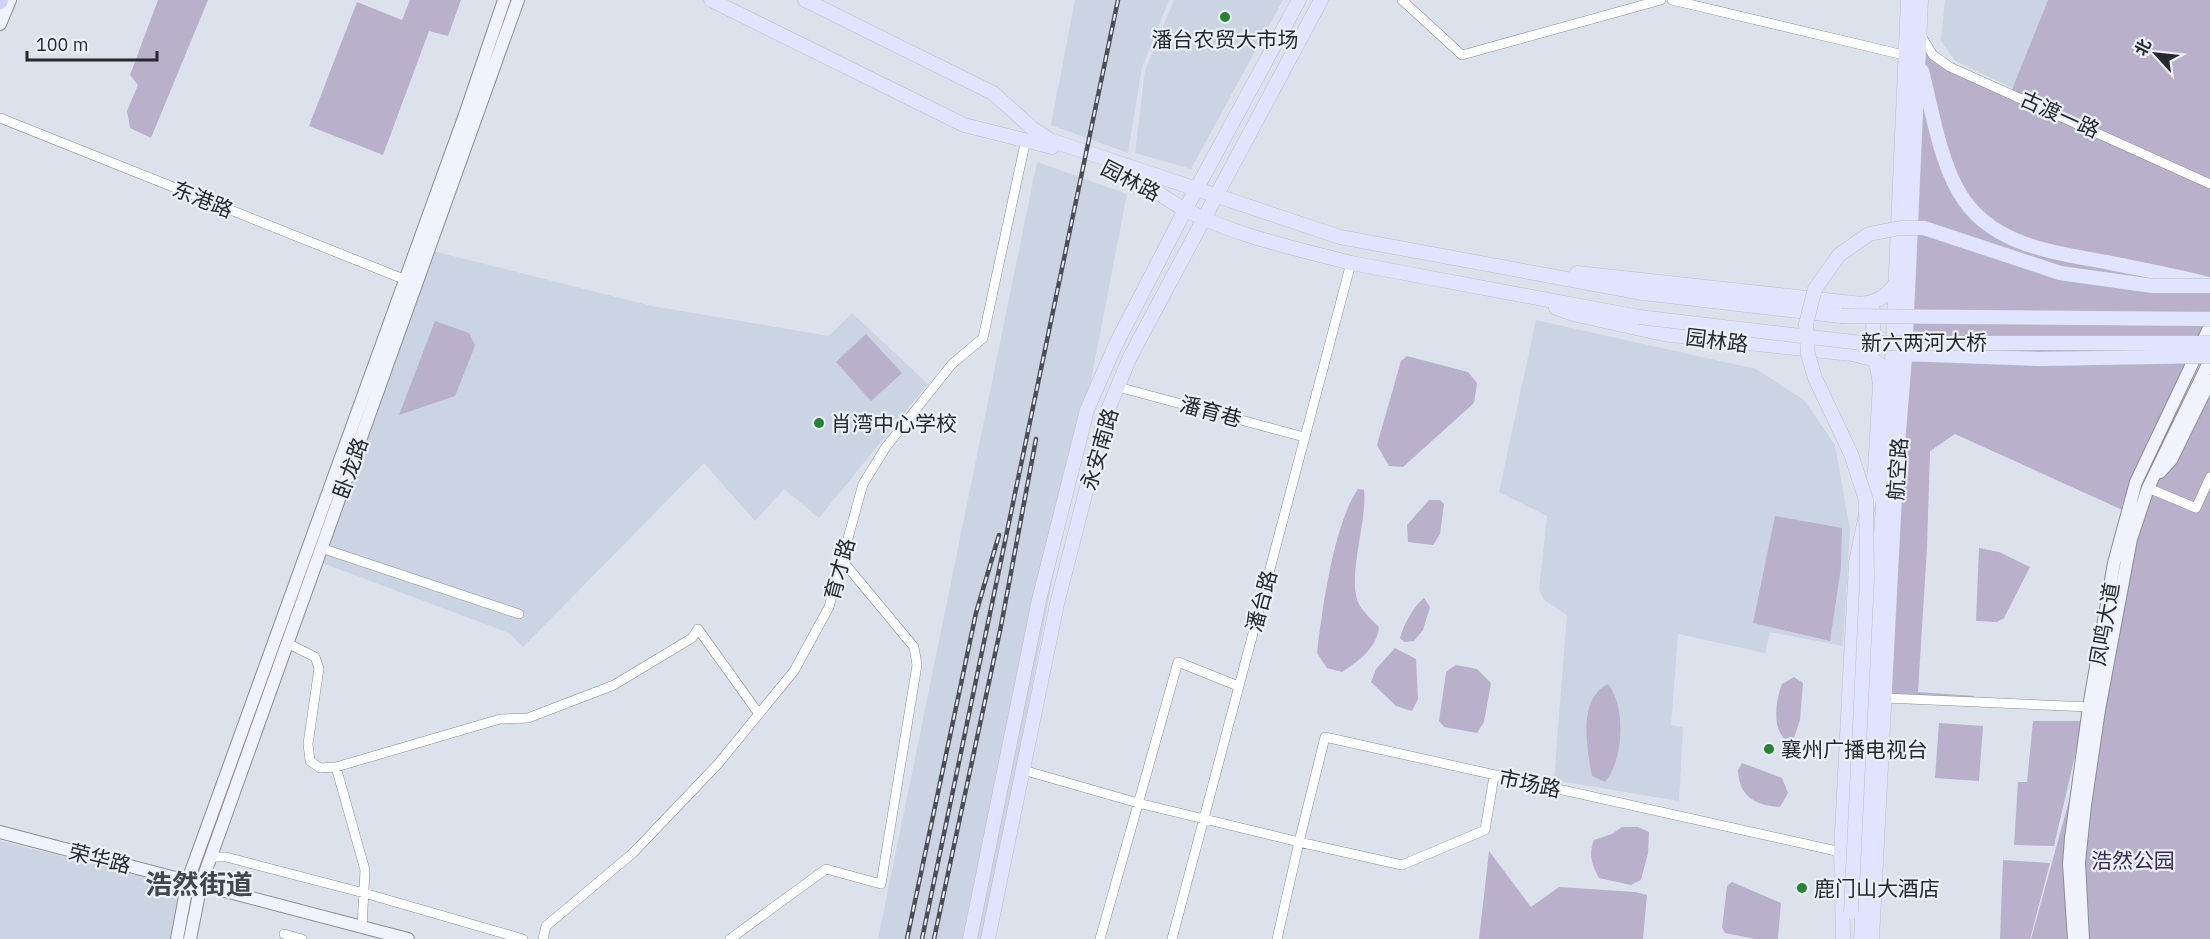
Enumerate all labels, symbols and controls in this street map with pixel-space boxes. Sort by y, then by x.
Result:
marker: 潘台农贸大市场 [1218,10,1232,24]
scale bar [27,24,158,62]
north arrow [2126,24,2186,84]
place label: 潘台农贸大市场 [1152,25,1299,53]
text: 100 m [36,33,88,56]
text: 北 [2130,36,2155,59]
street label: 古渡一路 [2016,84,2104,144]
street label: 园林路 [1097,153,1165,207]
street label: 东港路 [169,174,237,224]
street label: 园林路 [1684,322,1750,358]
street label: 新六两河大桥 [1861,328,1987,356]
street label: 潘育巷 [1177,389,1245,433]
street label: 永安南路 [1074,405,1124,493]
place label: 肖湾中心学校 [831,409,957,437]
marker: 肖湾中心学校 [812,416,826,430]
street label: 卧龙路 [326,434,374,502]
street label: 航空路 [1881,437,1913,501]
street label: 育才路 [817,535,861,603]
street label: 潘台路 [1239,567,1283,635]
street label: 凤鸣大道 [2083,580,2125,668]
place label: 襄州广播电视台 [1781,735,1928,763]
marker: 襄州广播电视台 [1762,742,1776,756]
street label: 市场路 [1496,763,1564,803]
street label: 荣华路 [66,837,134,879]
park label: 浩然公园 [2091,846,2175,874]
district label: 浩然街道 [145,866,253,901]
place label: 鹿门山大酒店 [1814,874,1940,902]
marker: 鹿门山大酒店 [1795,881,1809,895]

